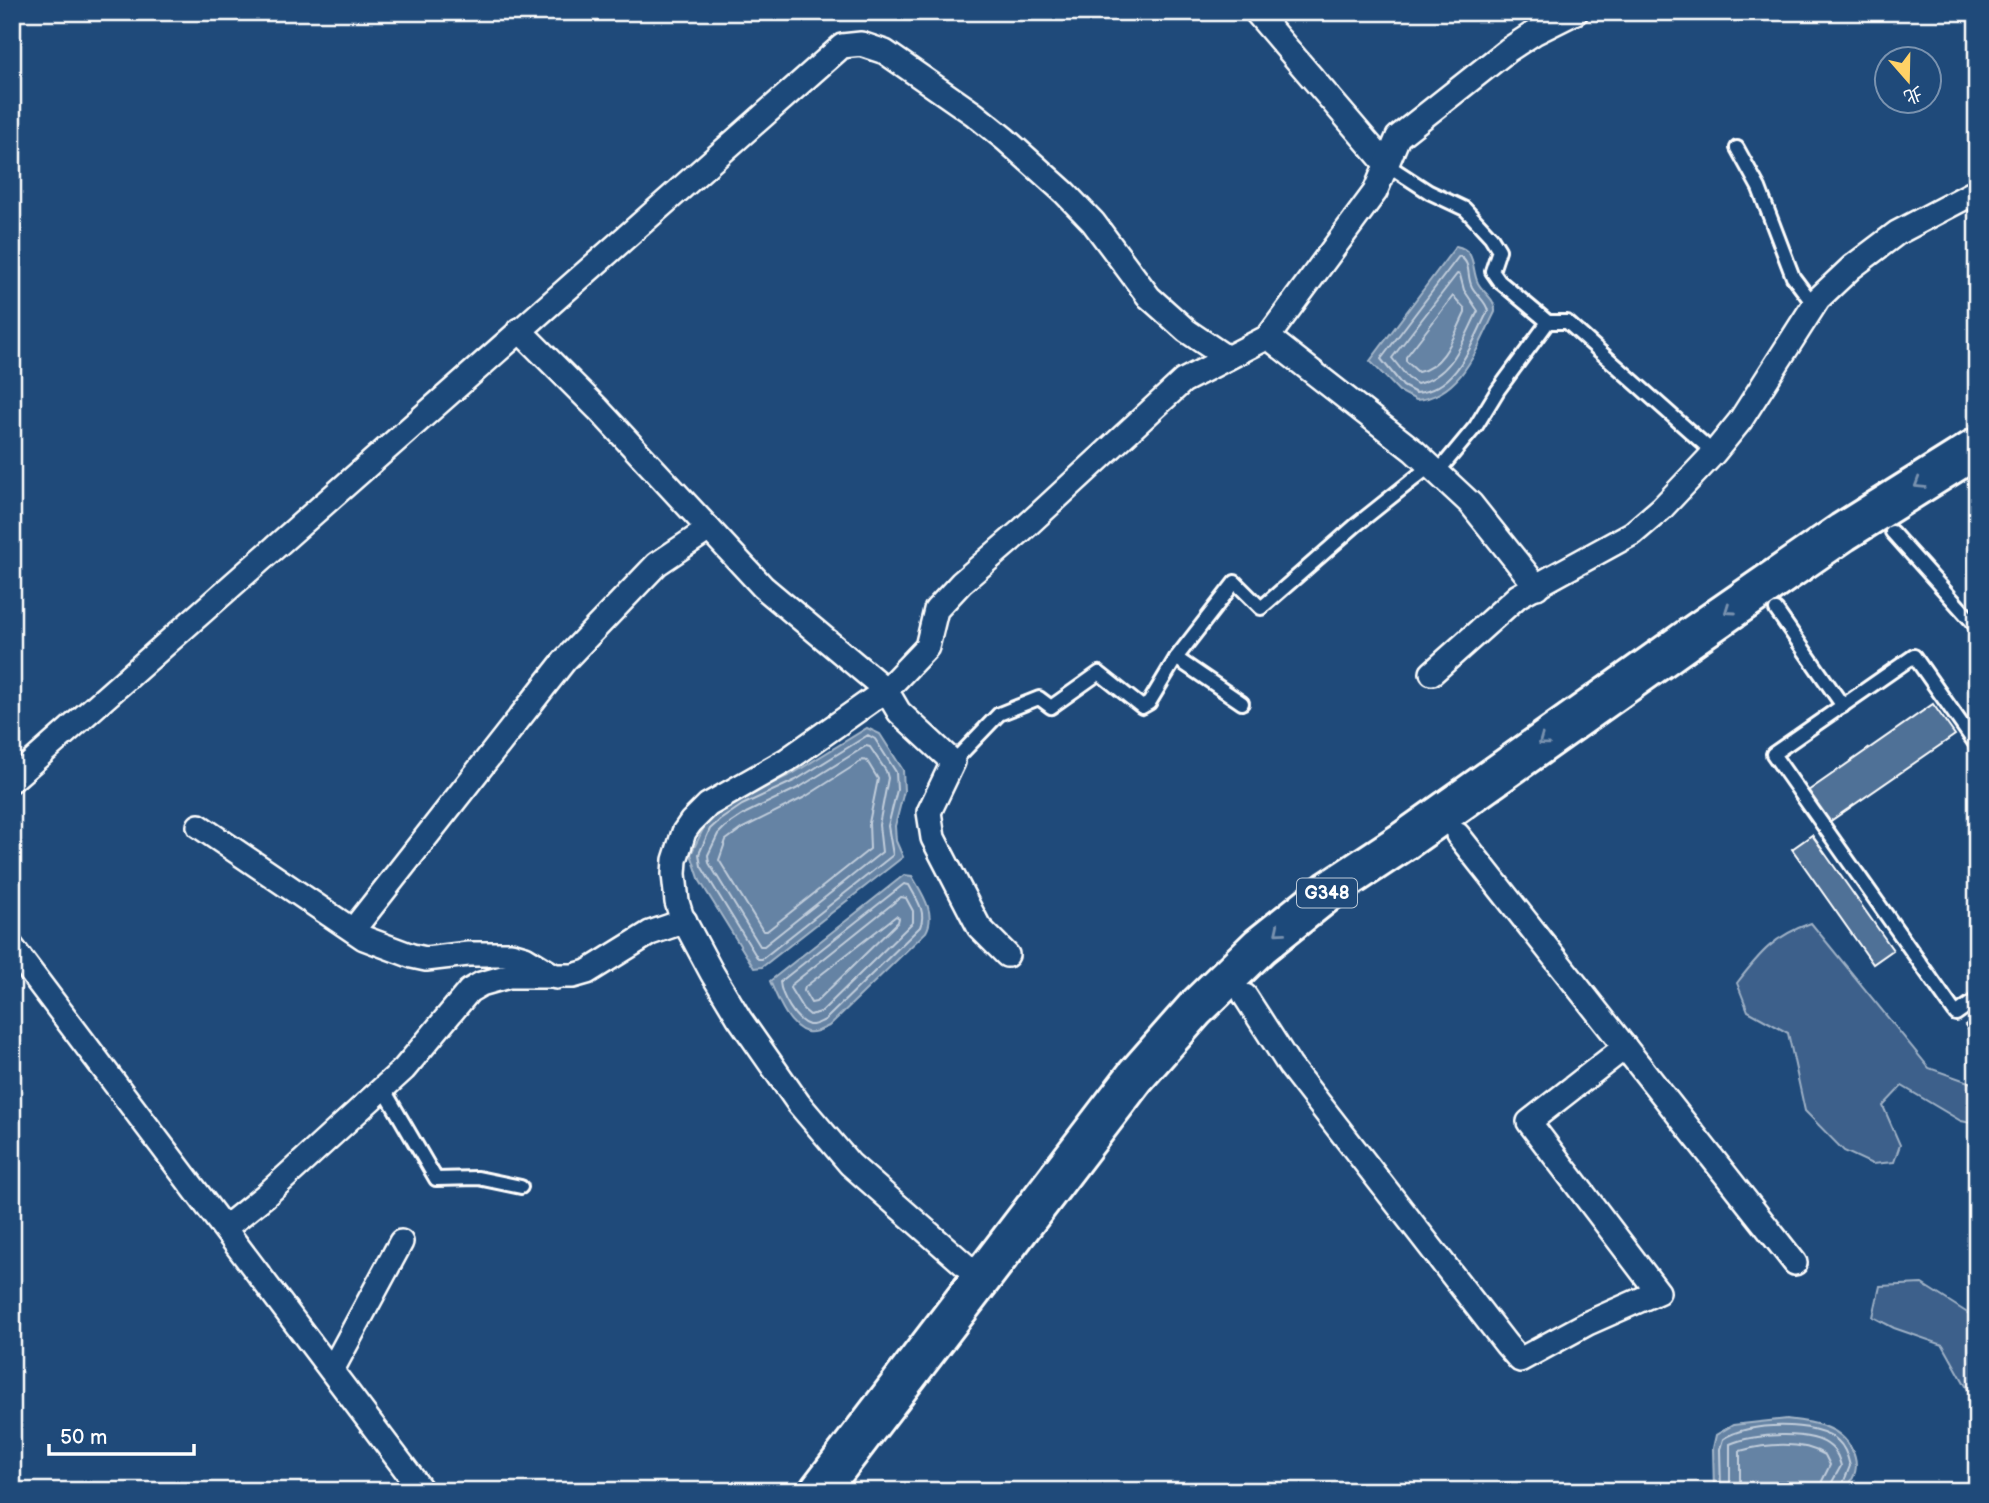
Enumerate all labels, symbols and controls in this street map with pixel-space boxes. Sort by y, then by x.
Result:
north arrow [1874,46,1944,116]
text: 北 [1900,81,1926,109]
one-way arrow [1913,476,1926,489]
one-way arrow [1724,602,1737,615]
one-way arrow [1538,733,1551,745]
road number: G348 [1297,878,1357,908]
one-way arrow [1274,922,1287,935]
scale bar [49,1412,194,1456]
text: 50 m [60,1425,107,1450]

